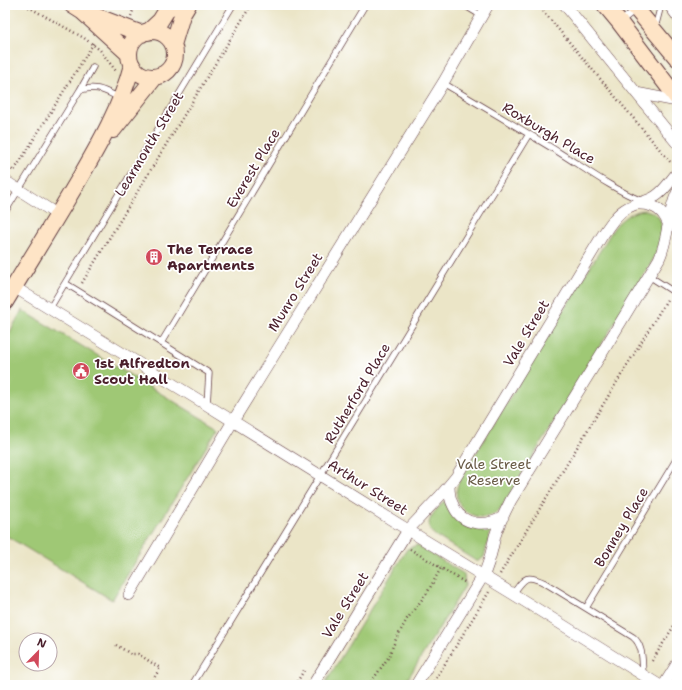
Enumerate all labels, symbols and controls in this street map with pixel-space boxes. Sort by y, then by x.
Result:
street label: Learmonth Street [111,88,187,200]
street label: Roxburgh Place [499,98,599,168]
street label: Everest Place [222,125,284,211]
place label: The Terrace Apartments [167,240,255,274]
building icon: The Terrace Apartments [144,247,164,267]
street label: Munro Street [264,249,326,335]
street label: Vale Street [499,296,553,370]
street label: Rutherford Place [320,339,394,447]
place label: 1st Alfredton Scout Hall [94,354,190,388]
public building icon: 1st Alfredton Scout Hall [71,361,91,381]
street label: Arthur Street [325,455,411,519]
park label: Vale Street Reserve [457,455,531,489]
street label: Bonney Place [590,484,652,570]
street label: Vale Street [318,568,372,642]
north arrow [18,632,58,672]
text: N [35,635,49,652]

